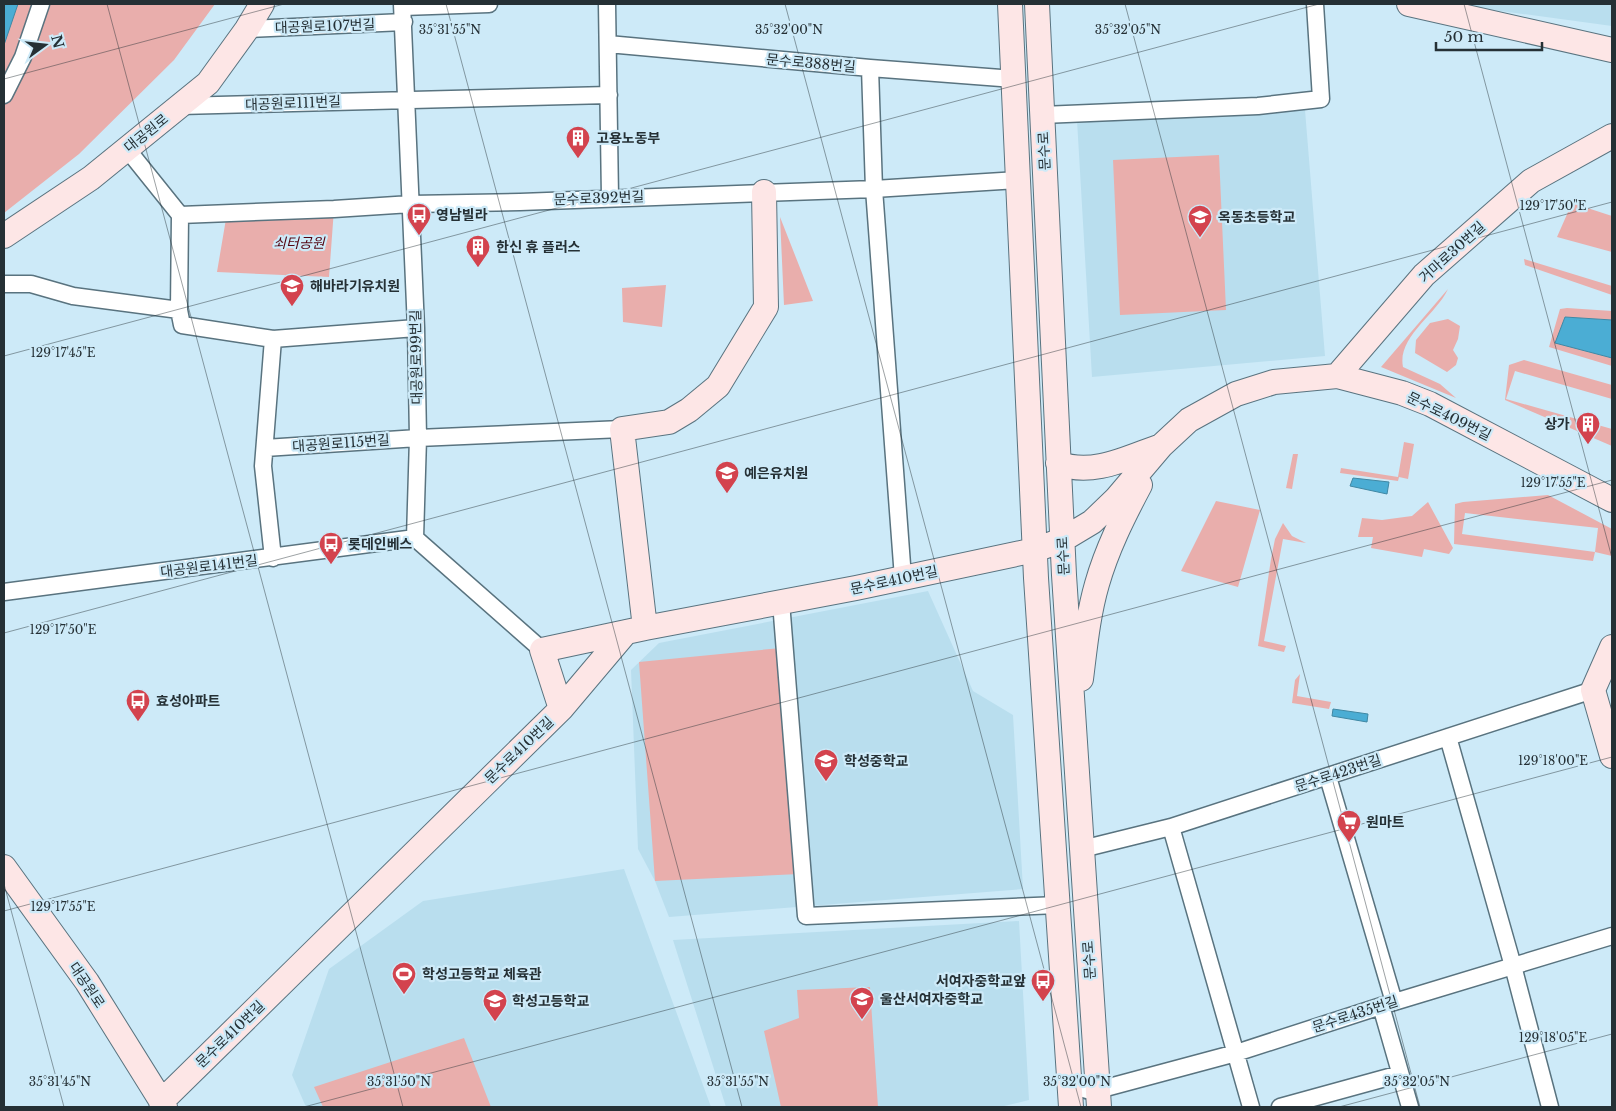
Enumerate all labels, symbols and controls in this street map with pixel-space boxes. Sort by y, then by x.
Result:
street label: 대공원로107번길 [274,15,376,37]
north arrow [20,20,70,70]
scale bar [1436,20,1542,52]
text: 35°31'55"N [419,22,481,37]
text: 35°32'00"N [755,22,823,37]
text: 35°32'05"N [1095,22,1161,37]
text: 50 m [1444,27,1484,46]
text: N [47,33,68,50]
street label: 문수로388번길 [765,50,857,76]
street label: 대공원로111번길 [245,92,341,114]
street label: 대공원로 [120,110,172,156]
building icon: 고용노동부 [565,125,591,159]
place label: 고용노동부 [596,129,661,147]
street label: 문수로 [1034,131,1054,171]
street label: 문수로392번길 [553,187,645,209]
text: 129°17'50"E [1520,198,1587,213]
bus stop icon: 영남빌라 [406,202,432,236]
school or university icon: 옥동초등학교 [1187,204,1213,238]
place label: 영남빌라 [436,206,488,224]
place label: 옥동초등학교 [1218,208,1295,226]
street label: 거마로30번길 [1415,218,1489,286]
park label: 쇠터공원 [273,234,326,252]
building icon: 한신 휴 플러스 [465,234,491,268]
place label: 한신 휴 플러스 [496,238,581,256]
school or university icon: 해바라기유치원 [279,273,305,307]
place label: 해바라기유치원 [310,277,400,295]
street label: 대공원로99번길 [406,309,426,405]
text: 129°17'45"E [30,345,96,360]
street label: 문수로409번길 [1404,388,1494,444]
building icon: 상가 [1575,411,1601,445]
place label: 상가 [1544,415,1570,433]
street label: 대공원로115번길 [292,431,390,455]
school or university icon: 예은유치원 [714,460,740,494]
place label: 예은유치원 [744,464,808,482]
text: 129°17'55"E [1520,475,1586,490]
bus stop icon: 롯데인베스 [318,531,344,565]
place label: 롯데인베스 [348,535,413,553]
street label: 문수로 [1053,536,1073,576]
street label: 대공원로141번길 [159,551,259,581]
street label: 문수로410번길 [849,562,939,598]
text: 129°17'50"E [30,622,97,637]
bus stop icon: 효성아파트 [125,688,151,722]
place label: 효성아파트 [156,692,221,710]
street label: 문수로410번길 [481,713,557,787]
school or university icon: 학성중학교 [813,748,839,782]
street label: 문수로423번길 [1292,751,1384,795]
place label: 학성중학교 [844,752,909,770]
text: 129°18'00"E [1518,753,1588,768]
supermarket icon: 원마트 [1336,809,1362,843]
place label: 원마트 [1366,813,1405,831]
text: 129°17'55"E [30,899,96,914]
street label: 문수로 [1079,940,1099,980]
street label: 대공원로 [65,959,109,1011]
sports icon: 학성고등학교 체육관 [391,961,417,995]
place label: 학성고등학교 체육관 [422,965,542,983]
bus stop icon: 서여자중학교앞 [1030,968,1056,1002]
place label: 서여자중학교앞 [936,972,1026,990]
school or university icon: 울산서여자중학교 [849,986,875,1020]
school or university icon: 학성고등학교 [482,988,508,1022]
place label: 울산서여자중학교 [880,990,983,1008]
place label: 학성고등학교 [512,992,589,1010]
street label: 문수로435번길 [1310,992,1400,1036]
street label: 문수로410번길 [192,997,268,1071]
text: 129°18'05"E [1519,1030,1587,1045]
text: 35°31'45"N [29,1074,91,1089]
text: 35°31'50"N [367,1074,431,1089]
text: 35°31'55"N [707,1074,769,1089]
text: 35°32'00"N [1043,1074,1111,1089]
text: 35°32'05"N [1384,1074,1450,1089]

